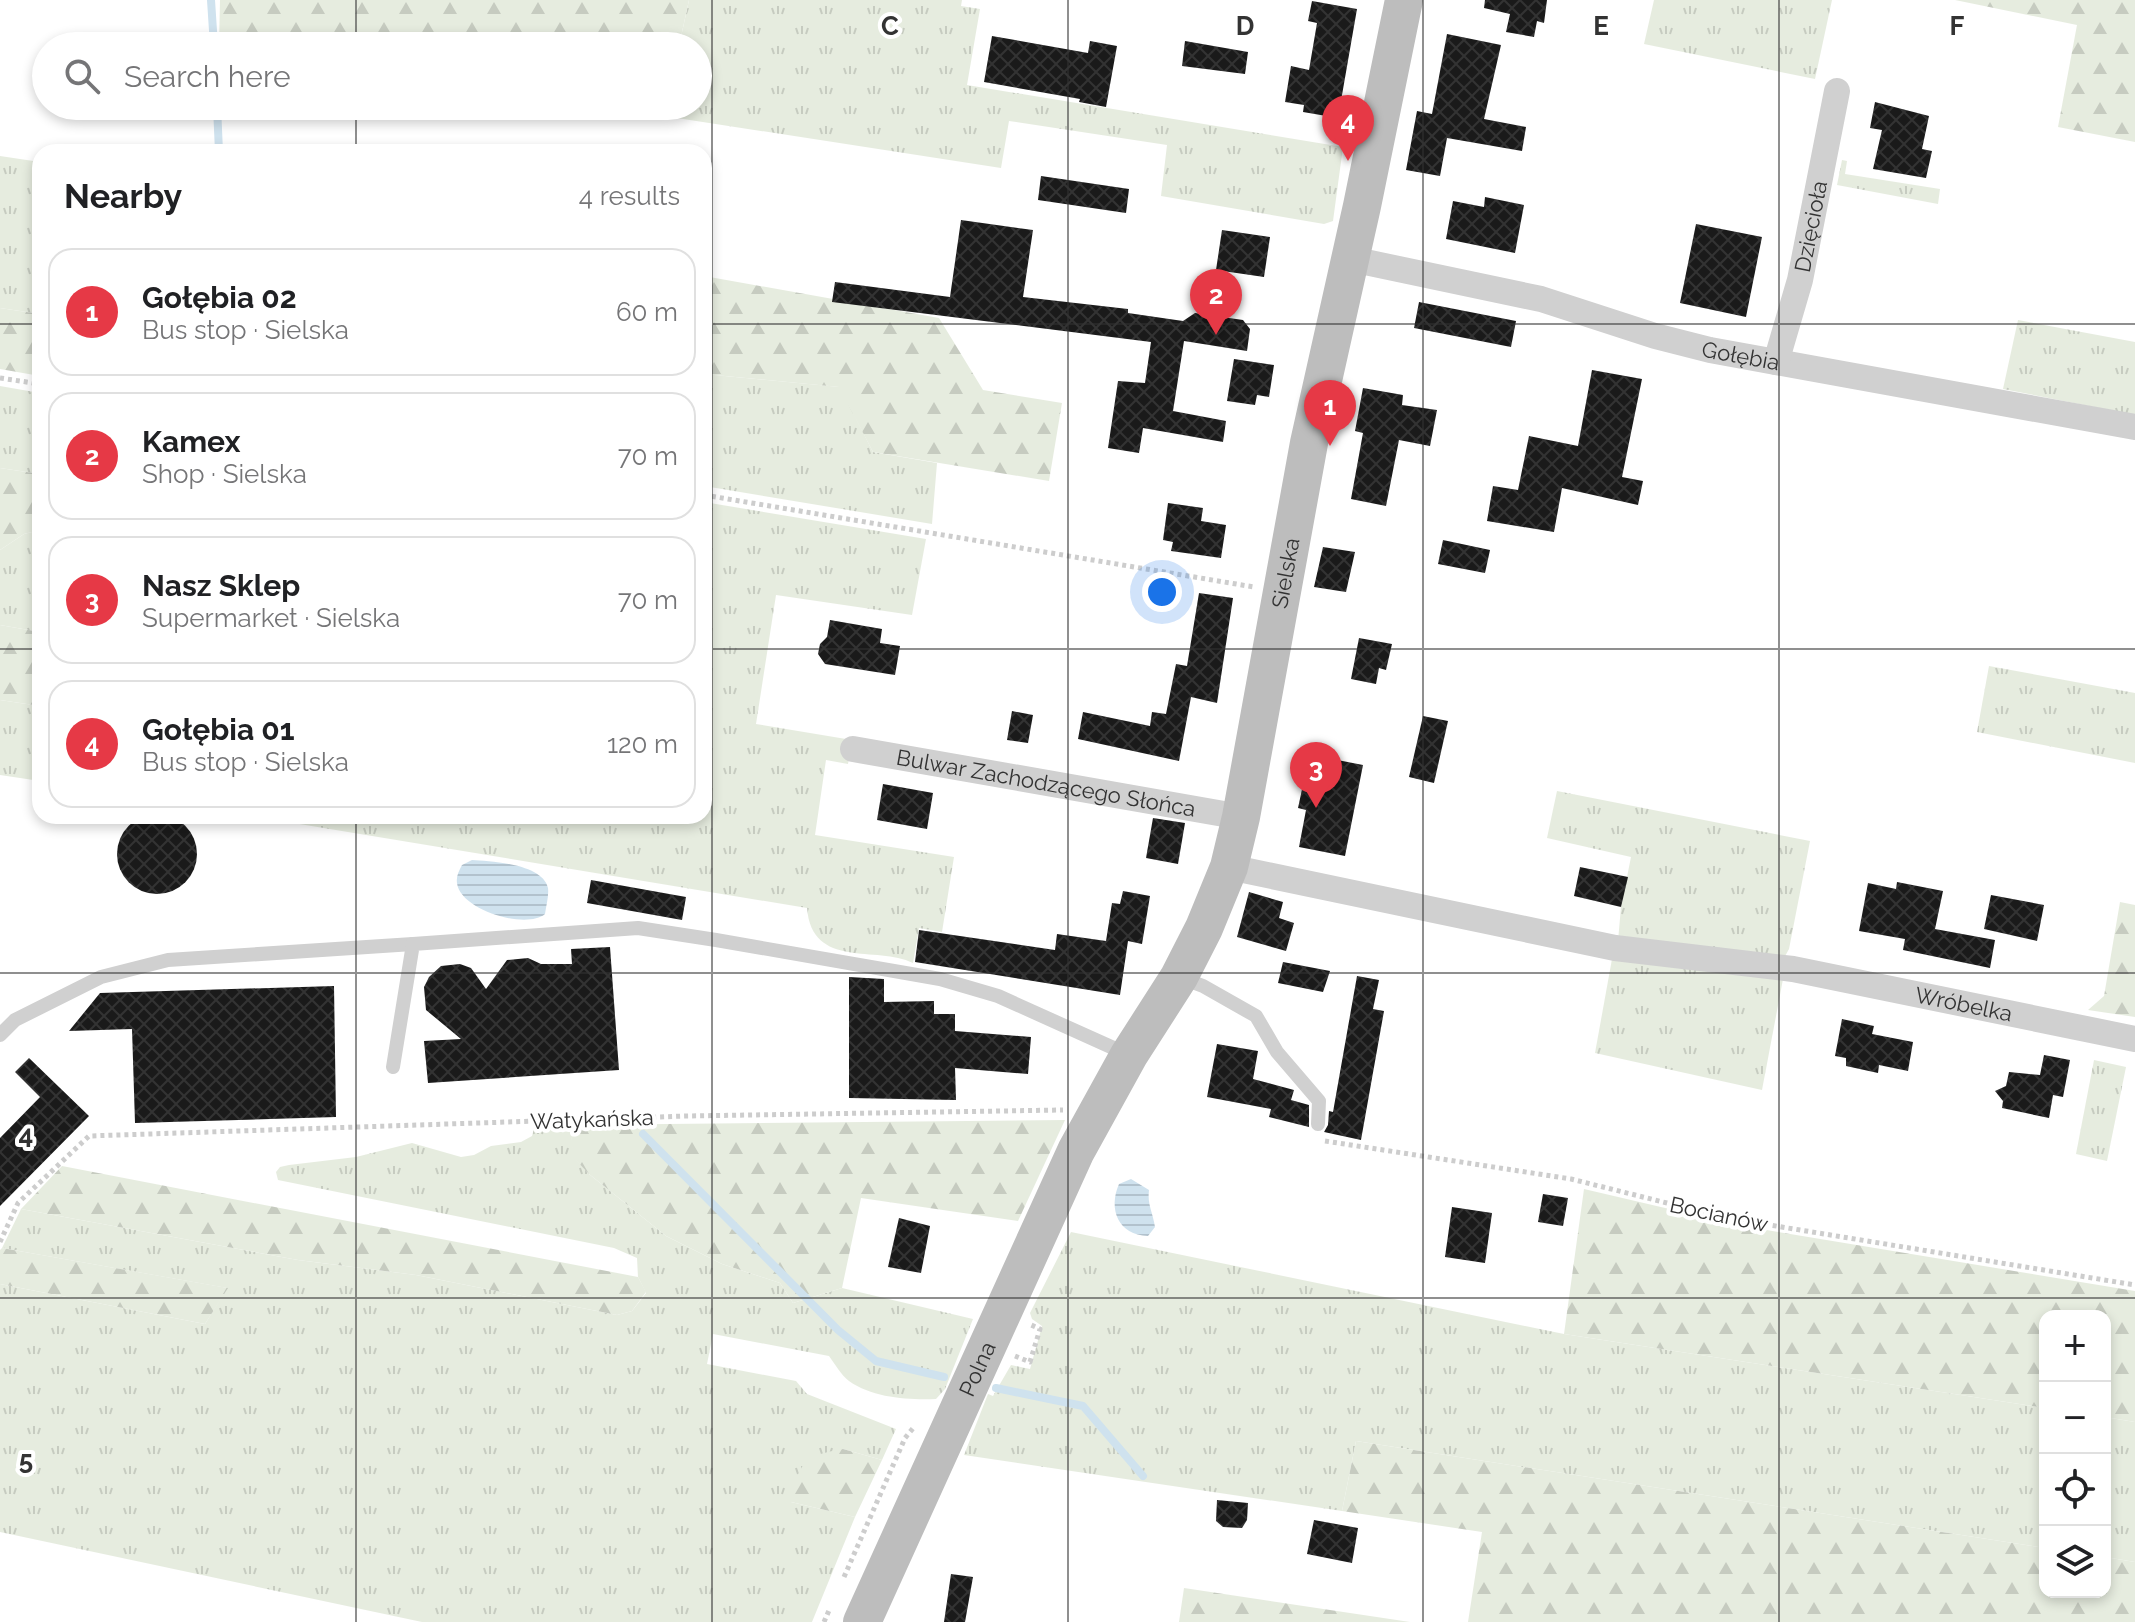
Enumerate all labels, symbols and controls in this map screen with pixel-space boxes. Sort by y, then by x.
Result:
text: C [881,11,899,41]
text: D [1236,11,1254,41]
text: E [1593,11,1609,41]
text: F [1950,11,1965,41]
search box [32,32,712,120]
icon: search [60,54,104,98]
text: Search here [124,59,291,94]
pin: 4 [1322,95,1374,161]
text: Nearby [64,176,182,216]
street label: Dzięcioła [1789,178,1832,274]
text: 4 results [579,181,680,211]
pin: 2 [1190,269,1242,335]
text: Gołębia 02 [142,280,297,315]
text: 1 [86,297,98,327]
text: 60 m [616,297,678,327]
text: Bus stop · Sielska [142,315,349,345]
street label: Gołębia [1699,335,1782,375]
pin: 1 [1304,380,1356,446]
text: Kamex [142,424,240,459]
text: 2 [85,441,99,471]
text: 70 m [618,441,678,471]
text: Shop · Sielska [142,459,307,489]
street label: Sielska [1266,536,1305,610]
text: Nasz Sklep [142,568,300,603]
your location [1142,572,1182,612]
text: 3 [85,585,99,615]
text: 70 m [618,585,678,615]
text: Supermarket · Sielska [142,603,400,633]
text: Gołębia 01 [142,712,295,747]
text: 4 [85,729,99,759]
text: 120 m [607,729,678,759]
pin: 3 [1290,742,1342,808]
street label: Bulwar Zachodzącego Słońca [894,744,1198,822]
text: Bus stop · Sielska [142,747,349,777]
street label: Wróbelka [1913,981,2015,1027]
street label: Watykańska [530,1104,654,1134]
text: 4 [19,1120,33,1150]
street label: Bocianów [1667,1191,1771,1237]
map controls [2039,1310,2111,1598]
button: + [2039,1310,2111,1382]
street label: Polna [953,1337,1001,1400]
button: − [2039,1382,2111,1454]
text: 5 [19,1445,33,1475]
button: locate [2039,1454,2111,1526]
button: layers [2039,1526,2111,1598]

